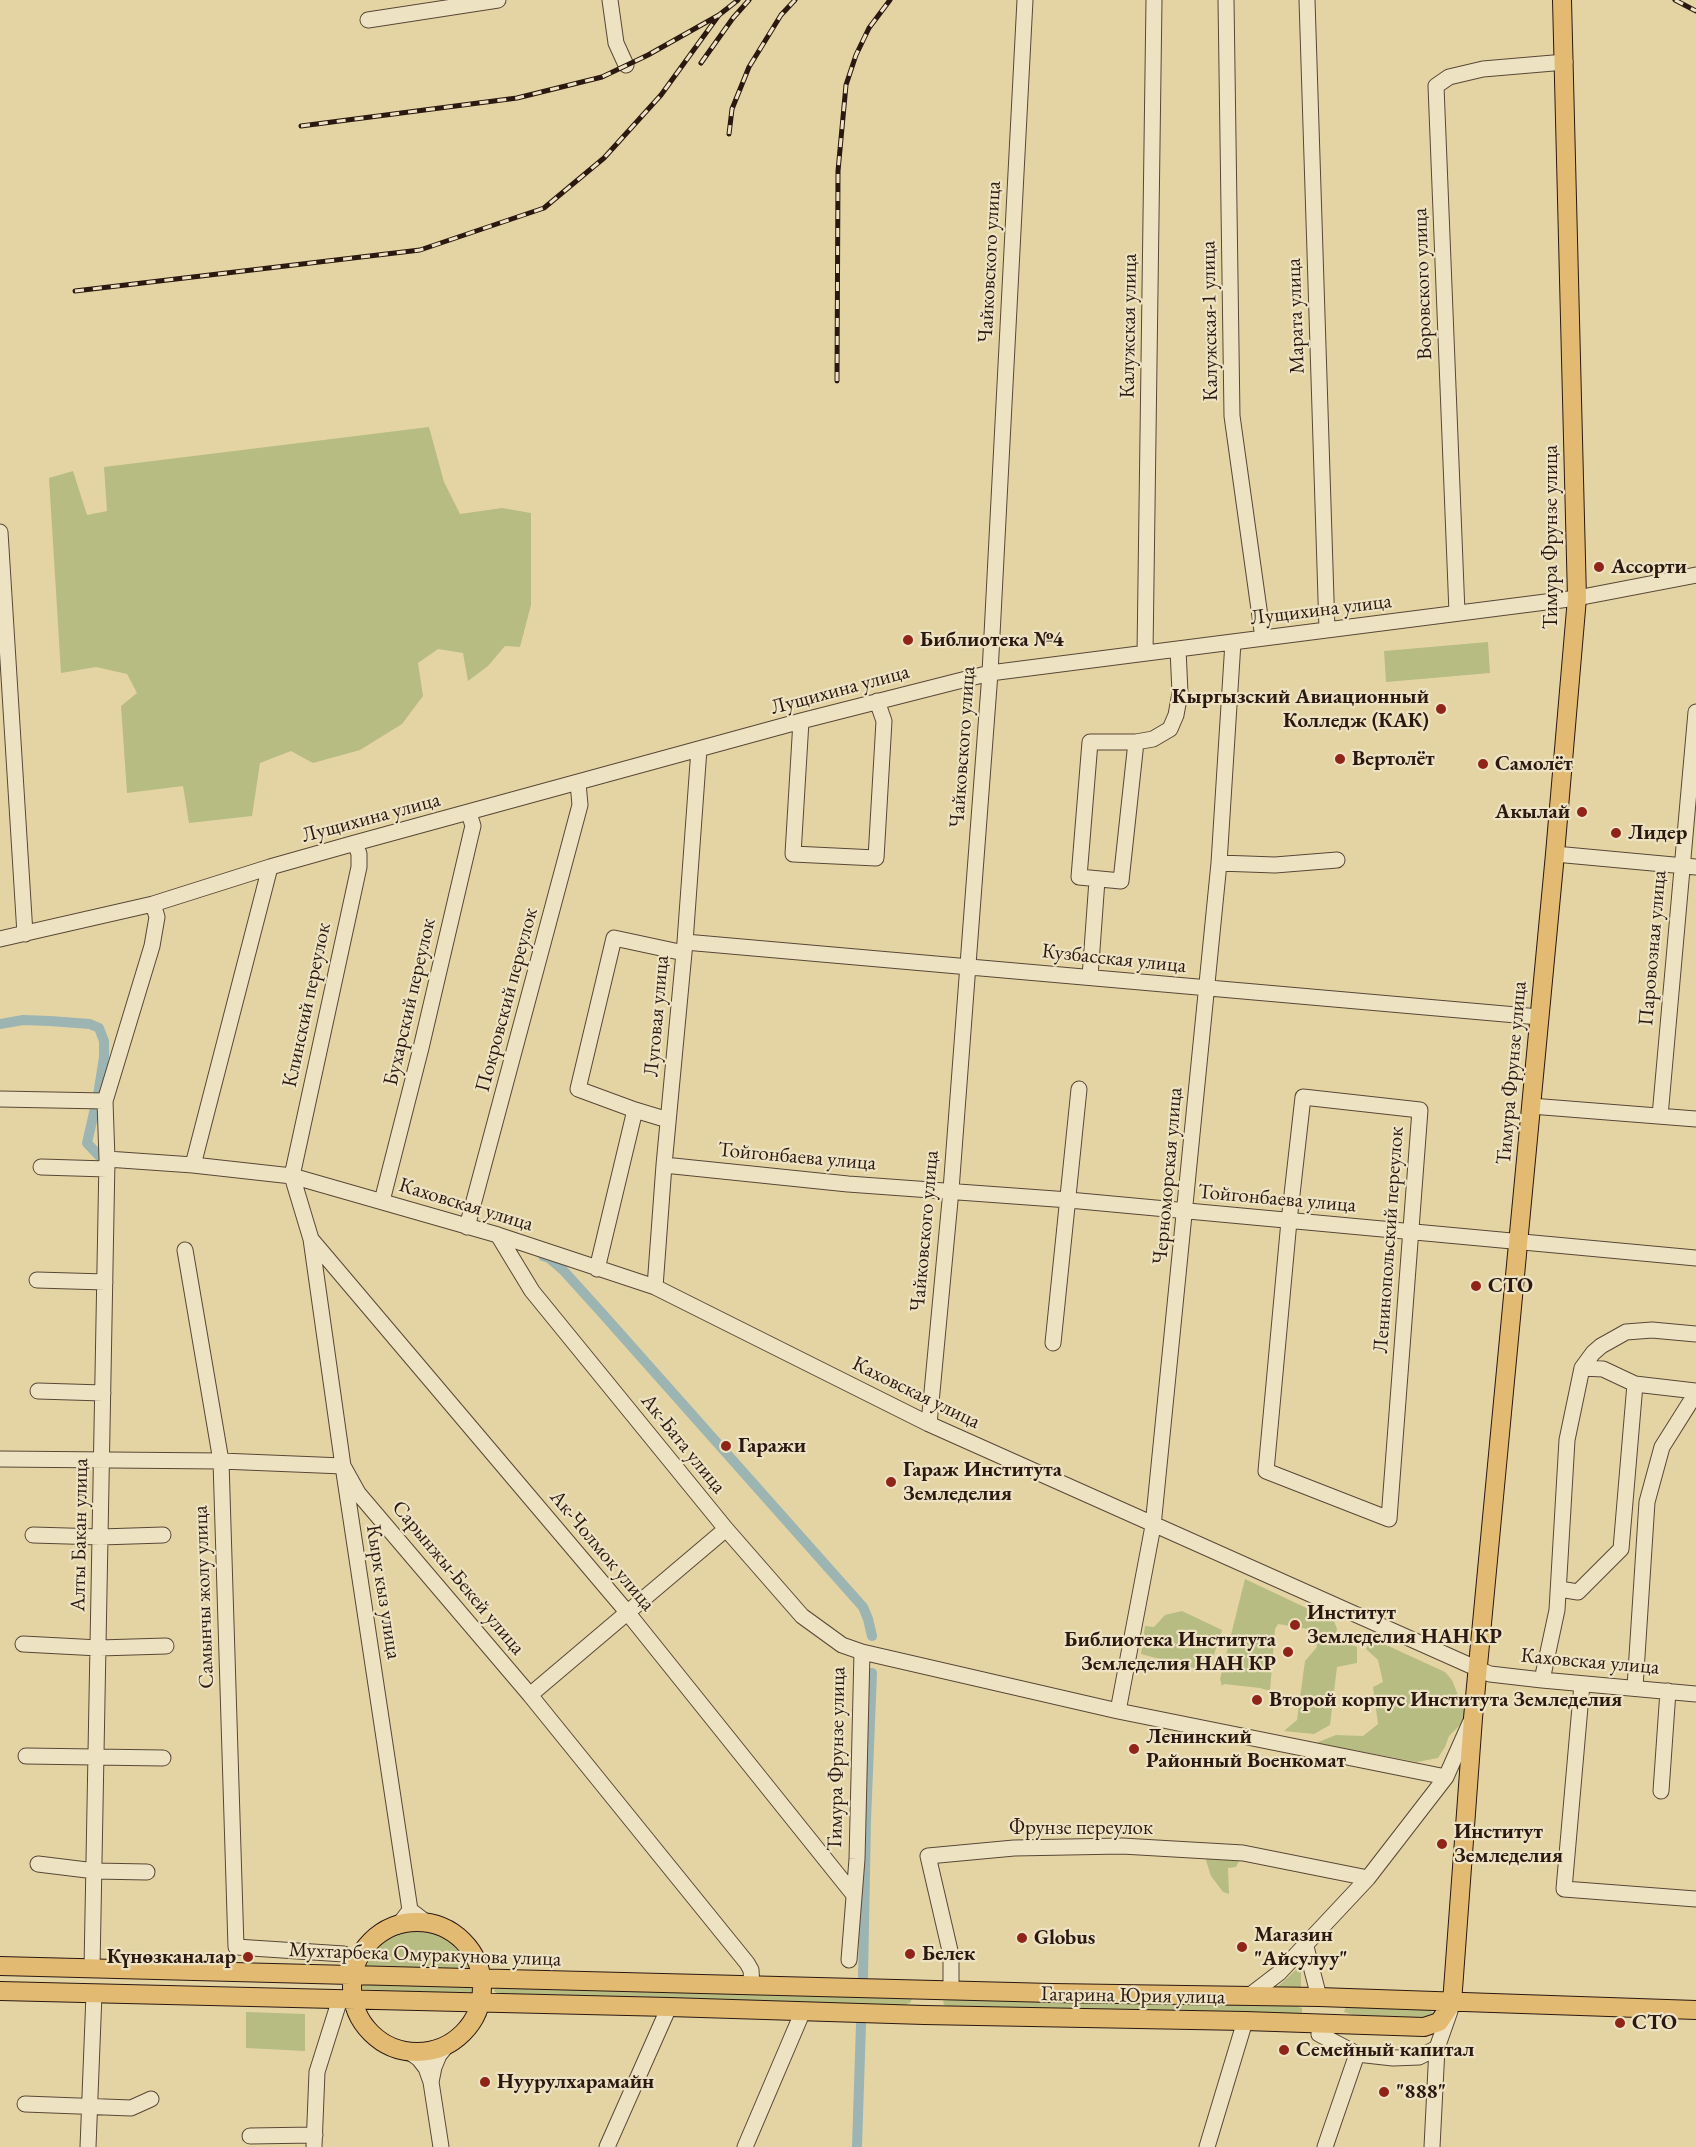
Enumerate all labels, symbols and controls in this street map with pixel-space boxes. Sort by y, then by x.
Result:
street label: Чайковского улица [973,180,1007,344]
street label: Воровского улица [1408,207,1438,361]
street label: Калужская-1 улица [1196,240,1224,402]
street label: Калужская улица [1115,253,1143,399]
street label: Марата улица [1281,258,1311,374]
street label: Тимура Фрунзе улица [1538,445,1564,629]
place label: Ассорти [1611,554,1687,580]
marker: Ассорти [1592,560,1606,574]
street label: Лущихина улица [1249,589,1393,631]
place label: Библиотека №4 [920,627,1064,653]
marker: Библиотека №4 [901,633,915,647]
street label: Лущихина улица [768,659,912,721]
street label: Чайковского улица [945,665,981,829]
place label: Кыргызский Авиационный Колледж (КАК) [1172,684,1429,734]
marker: Кыргызский Авиационный Колледж (КАК) [1434,702,1448,716]
place label: Вертолёт [1352,746,1435,772]
place label: Самолёт [1495,751,1573,777]
marker: Вертолёт [1333,752,1347,766]
marker: Самолёт [1476,757,1490,771]
street label: Лущихина улица [299,787,443,849]
place label: Акылай [1495,799,1570,825]
marker: Акылай [1575,805,1589,819]
place label: Лидер [1628,820,1687,846]
marker: Лидер [1609,826,1623,840]
street label: Паровозная улица [1634,869,1672,1027]
street label: Покровский переулок [470,905,544,1095]
street label: Бухарский переулок [378,916,442,1088]
street label: Клинский переулок [277,920,337,1090]
street label: Кузбасская улица [1041,939,1187,979]
street label: Луговая улица [639,954,675,1078]
street label: Тимура Фрунзе улица [1491,980,1533,1166]
street label: Черноморская улица [1148,1086,1188,1266]
street label: Ленинопольский переулок [1369,1126,1409,1354]
street label: Тойгонбаева улица [717,1138,877,1176]
street label: Чайковского улица [905,1149,945,1313]
street label: Каховская улица [396,1173,536,1237]
street label: Тойгонбаева улица [1197,1180,1357,1218]
place label: СТО [1488,1273,1533,1299]
marker: СТО [1469,1279,1483,1293]
street label: Каховская улица [848,1351,984,1435]
street label: Ак-Бата улица [635,1389,731,1499]
place label: Гаражи [738,1433,806,1459]
marker: Гаражи [719,1439,733,1453]
place label: Гараж Института Земледелия [903,1457,1062,1507]
street label: Алты Бакан улица [66,1458,94,1612]
marker: Гараж Института Земледелия [884,1475,898,1489]
street label: Ак-Чолмок улица [544,1485,660,1617]
street label: Сарынжы-Бекей улица [386,1496,530,1660]
street label: Самынчы жолу улица [188,1505,220,1689]
street label: Кырк кыз улица [360,1523,406,1661]
place label: Институт Земледелия НАН КР [1307,1600,1502,1650]
marker: Институт Земледелия НАН КР [1288,1618,1302,1632]
place label: Библиотека Института Земледелия НАН КР [1064,1627,1276,1677]
street label: Каховская улица [1520,1643,1660,1681]
marker: Библиотека Института Земледелия НАН КР [1281,1645,1295,1659]
street label: Тимура Фрунзе улица [823,1667,851,1851]
place label: Второй корпус Института Земледелия [1269,1687,1622,1713]
marker: Второй корпус Института Земледелия [1250,1693,1264,1707]
place label: Ленинский Районный Военкомат [1146,1724,1346,1774]
marker: Ленинский Районный Военкомат [1127,1742,1141,1756]
street label: Фрунзе переулок [1009,1815,1153,1841]
place label: Институт Земледелия [1454,1819,1563,1869]
marker: Институт Земледелия [1435,1837,1449,1851]
place label: Магазин "Айсулуу" [1254,1922,1348,1972]
place label: Globus [1034,1925,1095,1951]
marker: Globus [1015,1931,1029,1945]
street label: Мухтарбека Омуракунова улица [288,1938,562,1972]
marker: Магазин "Айсулуу" [1235,1940,1249,1954]
place label: Белек [922,1941,975,1967]
place label: Күнөзканалар [107,1944,236,1970]
marker: Белек [903,1947,917,1961]
marker: Күнөзканалар [241,1950,255,1964]
street label: Гагарина Юрия улица [1041,1982,1225,2010]
place label: CTO [1632,2010,1677,2036]
marker: CTO [1613,2016,1627,2030]
place label: Семейный капитал [1296,2037,1474,2063]
marker: Семейный капитал [1277,2043,1291,2057]
place label: Нуурулхарамайн [497,2069,654,2095]
marker: Нуурулхарамайн [478,2075,492,2089]
place label: "888" [1396,2079,1446,2105]
marker: "888" [1377,2085,1391,2099]

